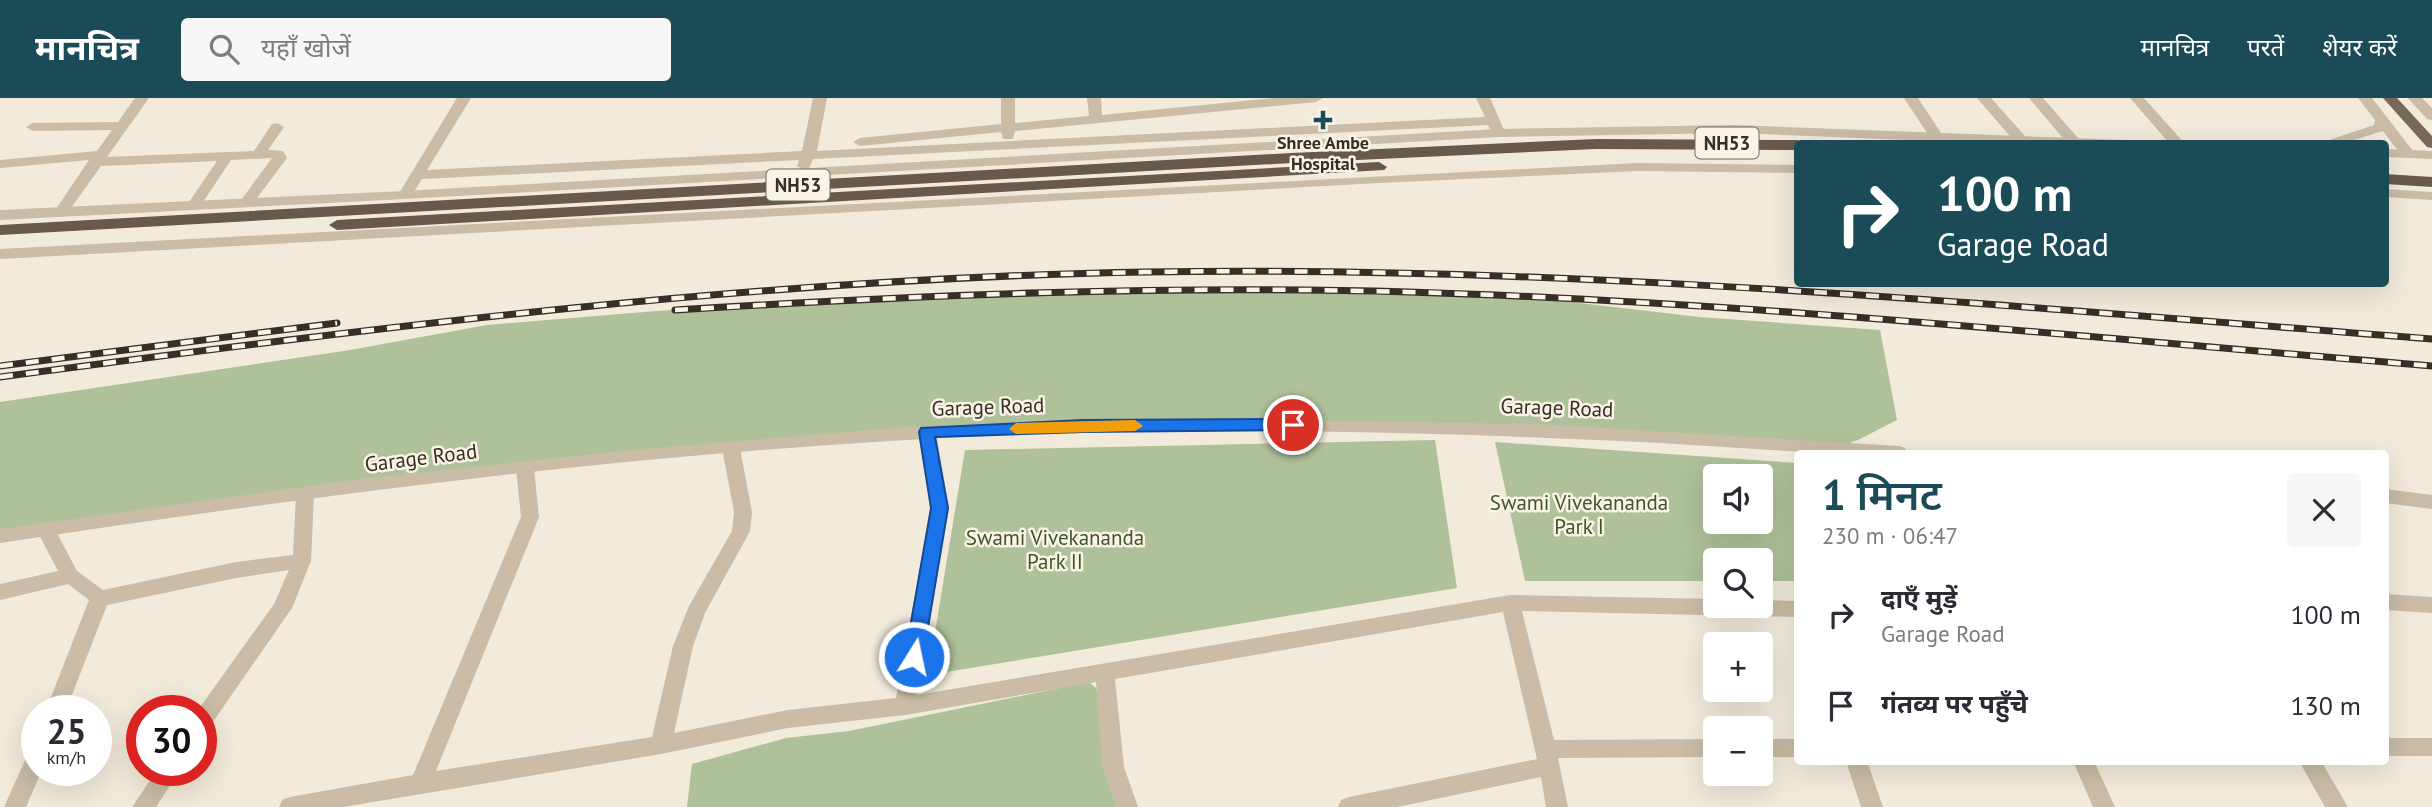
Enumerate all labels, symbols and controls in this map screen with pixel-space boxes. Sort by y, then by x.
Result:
search box [181,18,671,81]
text: मानचित्र [35,26,139,69]
icon: search [205,30,243,68]
text: यहाँ खोजें [261,31,351,64]
text: मानचित्र [2141,32,2209,63]
text: परतें [2247,32,2284,63]
text: शेयर करें [2322,32,2397,63]
marker: Shree Ambe Hospital [1313,110,1333,130]
road number: NH53 [1696,128,1758,158]
place label: Shree Ambe Hospital [1277,131,1369,175]
text: 100 m [1937,161,2072,225]
icon: right [1822,168,1913,259]
road number: NH53 [766,170,830,200]
text: Garage Road [1937,223,2109,265]
street label: Garage Road [931,391,1045,422]
street label: Garage Road [1500,392,1614,423]
pin [1263,395,1323,455]
icon: arrive [1274,406,1312,444]
street label: Garage Road [363,437,479,478]
map controls [1703,464,1773,786]
button: sound [1703,464,1773,534]
text: 1 मिनट [1822,467,1942,522]
button: close [2287,473,2361,547]
park label: Swami Vivekananda Park I [1490,489,1668,540]
text: 230 m · 06:47 [1822,521,1958,550]
park label: Swami Vivekananda Park II [966,524,1144,575]
button: search [1703,548,1773,618]
text: दाएँ मुड़ें [1881,582,1957,615]
icon: right [1822,596,1860,634]
text: 100 m [2290,598,2361,631]
text: Garage Road [1881,619,2005,648]
position arrow [877,620,951,694]
button: + [1703,632,1773,702]
icon: arrive [1822,687,1860,725]
text: गंतव्य पर पहुँचे [1881,687,2028,720]
text: 130 m [2290,689,2361,722]
speed limit sign: 30 [126,695,217,786]
text: 25 [47,708,86,754]
button: − [1703,716,1773,786]
text: km/h [47,746,86,769]

